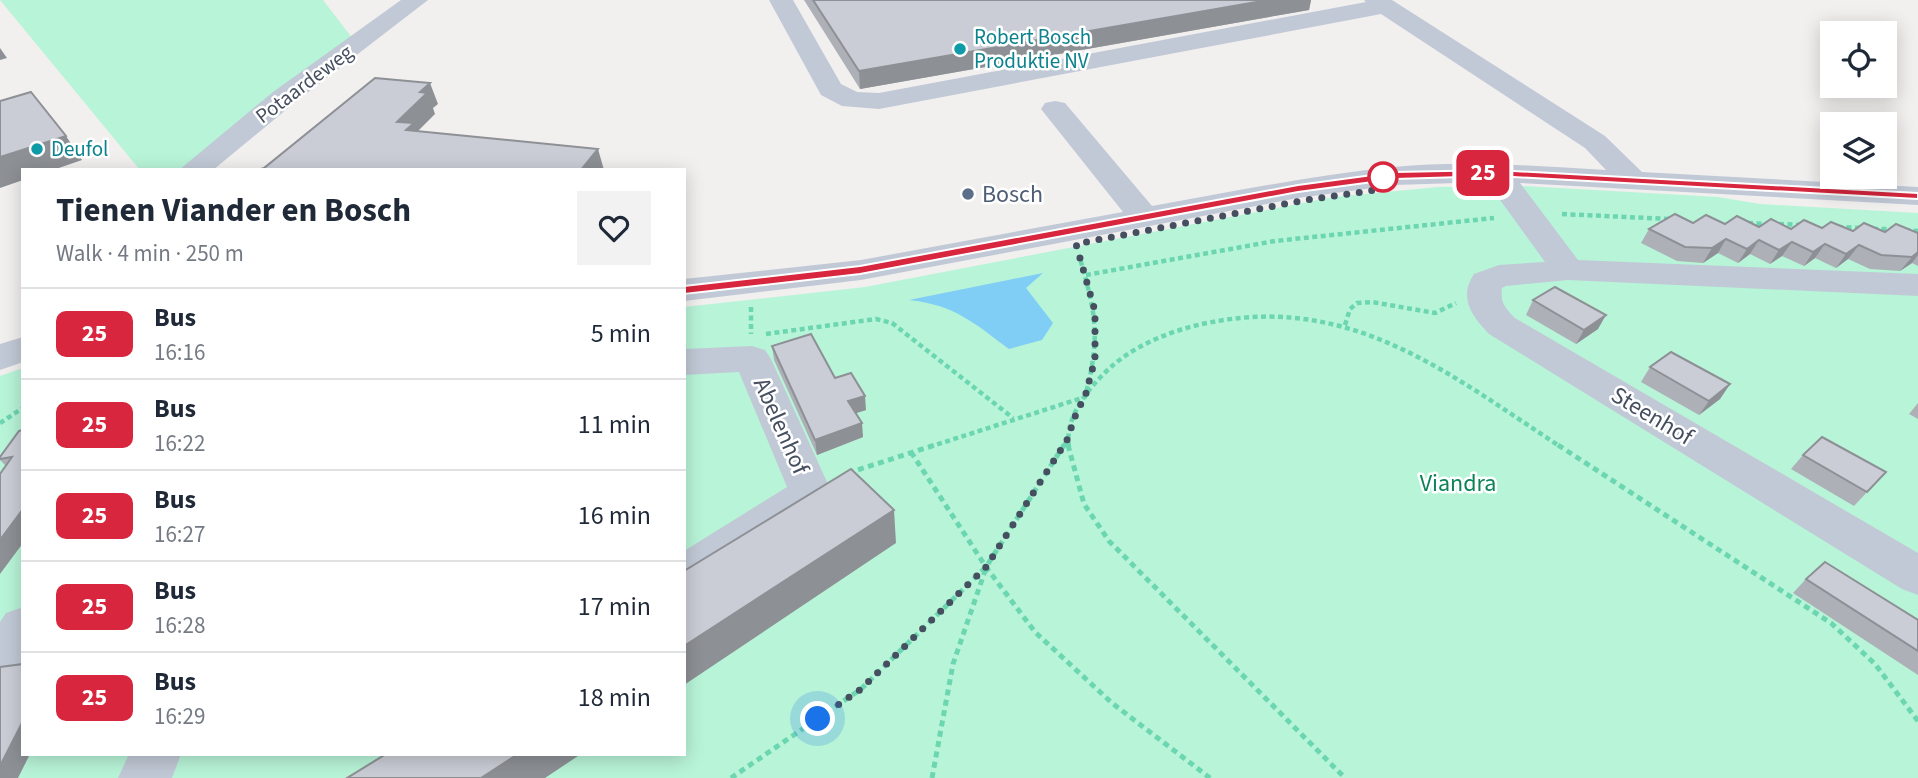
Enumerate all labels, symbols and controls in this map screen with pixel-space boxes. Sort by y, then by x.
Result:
map controls [1820,21,1897,189]
button: locate [1820,21,1897,98]
place label: Robert Bosch Produktie NV [974,22,1091,76]
street label: Potaardeweg [249,37,359,131]
marker: Robert Bosch Produktie NV [952,41,968,57]
button: layers [1820,112,1897,189]
place label: Deufol [51,134,108,164]
marker: Deufol [29,141,45,157]
line badge: 25 [1452,150,1514,196]
text: 25 [1470,155,1496,190]
unlabelled marker [1368,162,1398,192]
place label: Bosch [982,177,1043,212]
marker: Bosch [960,186,976,202]
text: Tienen Viander en Bosch [56,187,411,234]
button: heart [577,191,651,265]
text: Walk · 4 min · 250 m [56,237,244,270]
text: Bus [154,299,196,336]
text: 5 min [591,315,651,352]
text: 25 [82,316,107,351]
text: 16:16 [154,336,205,369]
street label: Abelenhof [744,372,818,481]
street label: Steenhof [1604,378,1700,455]
text: Bus [154,390,196,427]
text: 11 min [578,406,651,443]
text: 25 [82,407,107,442]
text: 16:22 [154,427,205,460]
park label: Viandra [1420,466,1496,501]
text: Bus [154,481,196,518]
text: 16 min [578,497,651,534]
text: 25 [82,498,107,533]
text: 16:27 [154,518,205,551]
text: Bus [154,572,196,609]
text: 17 min [578,588,651,625]
text: 25 [82,589,107,624]
text: 16:28 [154,609,205,642]
text: Bus [154,663,196,700]
text: 18 min [578,679,651,716]
text: 25 [82,680,107,715]
text: 16:29 [154,700,205,733]
your location [800,701,835,736]

